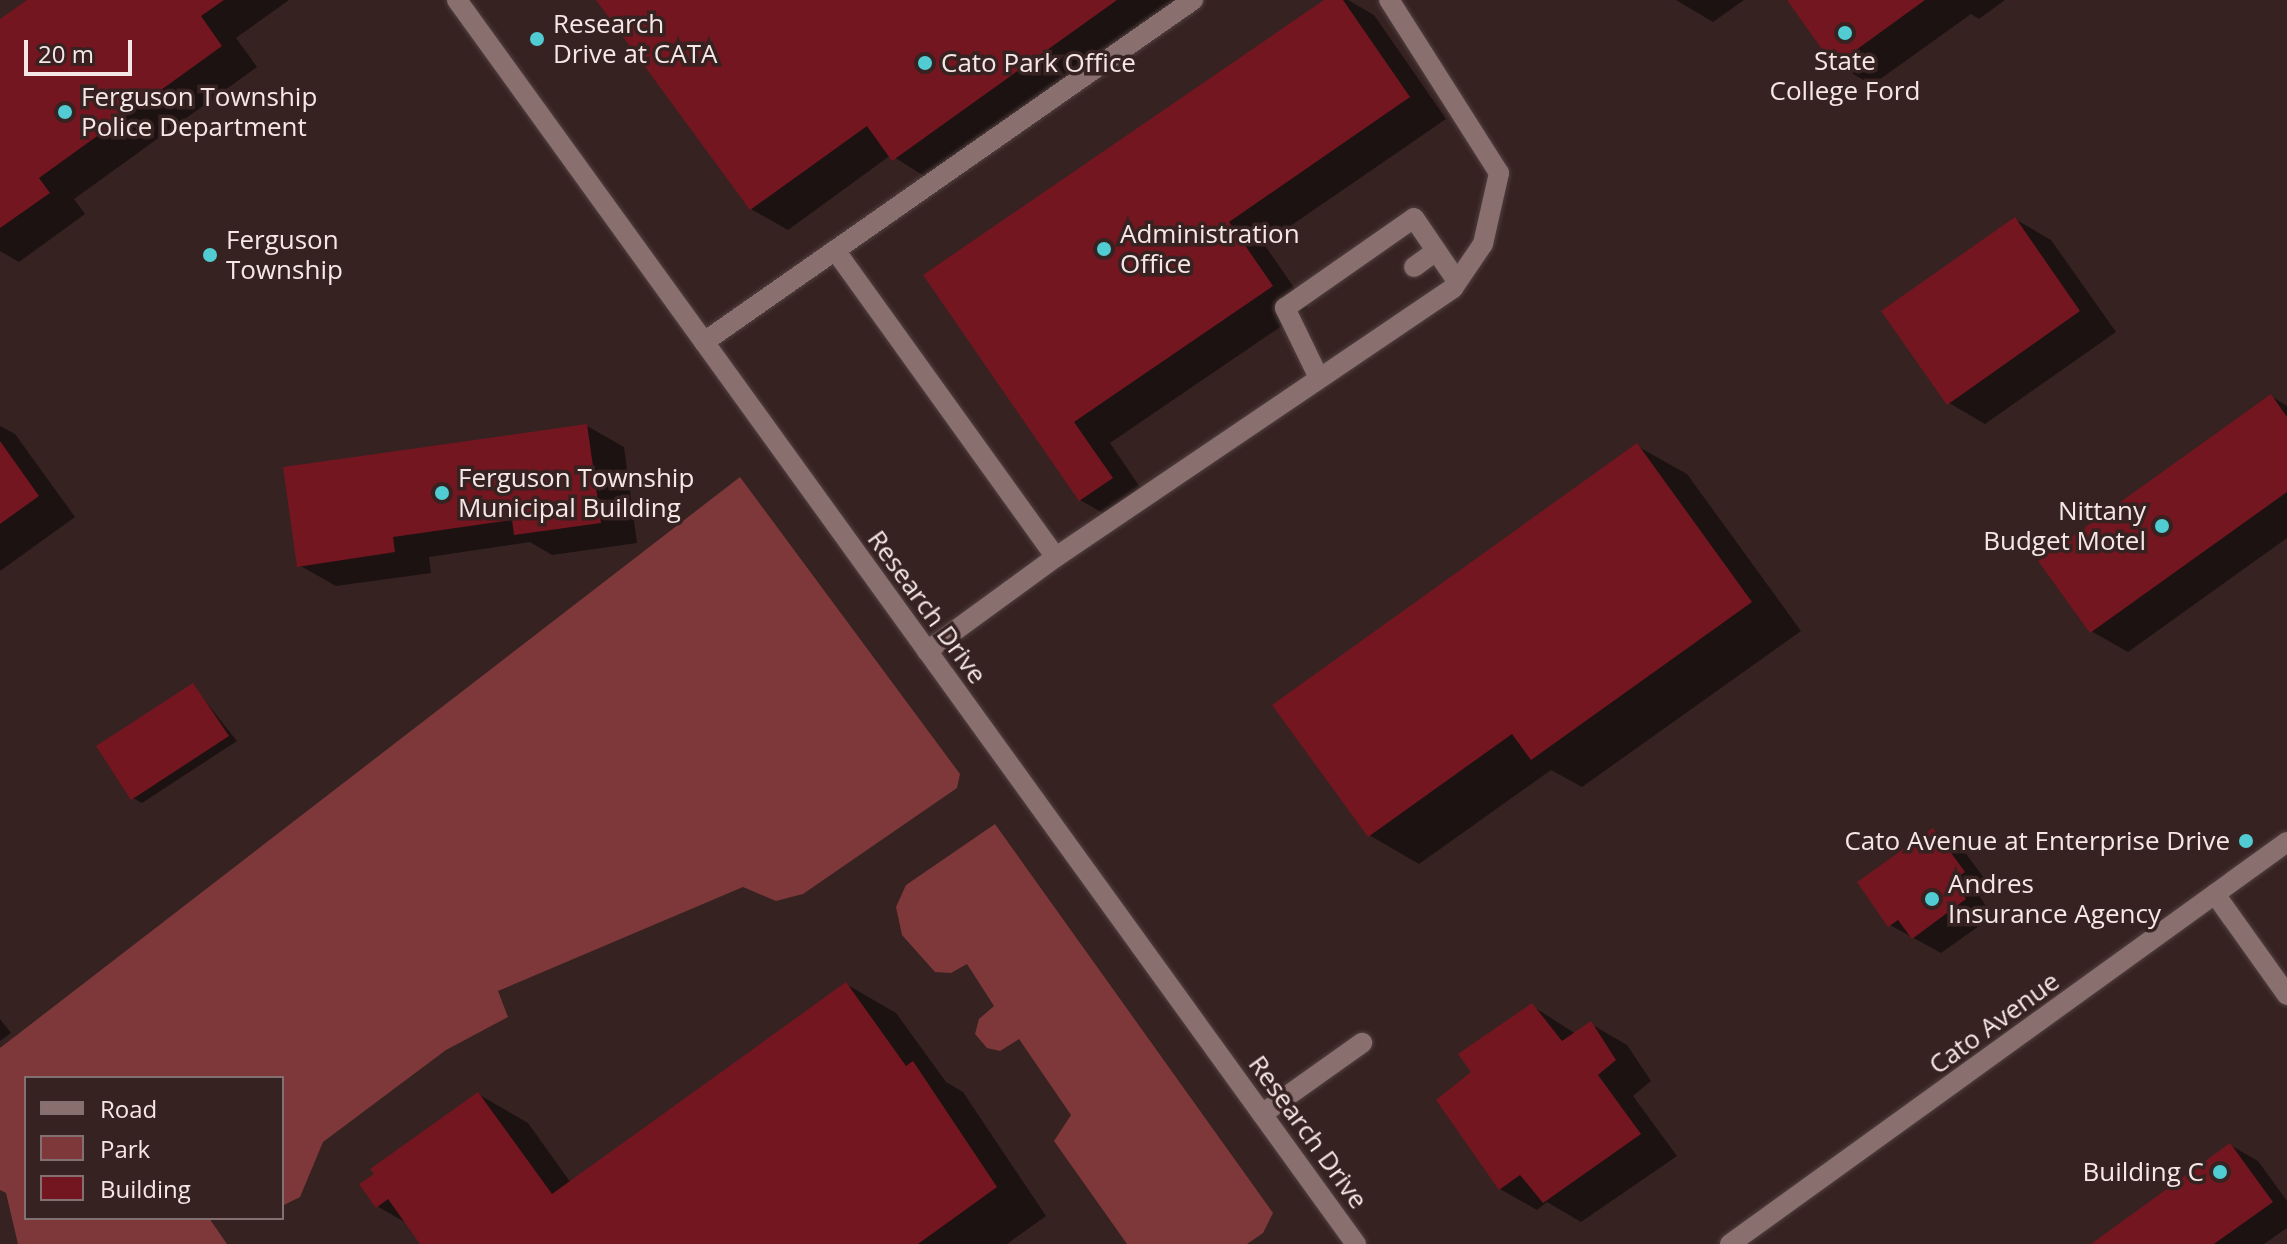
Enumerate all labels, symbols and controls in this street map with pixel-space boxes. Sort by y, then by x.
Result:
place label: Research Drive at CATA [553,8,717,70]
scale bar [28,24,136,74]
marker: State College Ford [1836,24,1854,42]
marker: Research Drive at CATA [528,30,546,48]
text: 20 m [38,37,94,70]
place label: State College Ford [1770,45,1920,106]
place label: Cato Park Office [941,47,1136,79]
marker: Cato Park Office [916,54,934,72]
place label: Ferguson Township Police Department [81,81,317,142]
marker: Ferguson Township Police Department [56,103,74,121]
place label: Administration Office [1120,218,1300,280]
place label: Ferguson Township [226,224,343,286]
marker: Administration Office [1095,240,1113,258]
marker: Ferguson Township [201,246,219,264]
place label: Ferguson Township Municipal Building [458,462,694,524]
marker: Ferguson Township Municipal Building [433,484,451,502]
place label: Nittany Budget Motel [1983,495,2146,556]
marker: Nittany Budget Motel [2153,517,2171,535]
street label: Research Drive [861,524,993,690]
place label: Cato Avenue at Enterprise Drive [1844,825,2230,857]
marker: Cato Avenue at Enterprise Drive [2237,832,2255,850]
place label: Andres Insurance Agency [1948,868,2161,930]
marker: Andres Insurance Agency [1923,890,1941,908]
street label: Cato Avenue [1923,965,2065,1081]
street label: Research Drive [1242,1049,1374,1215]
legend [24,1076,284,1220]
text: Road [100,1092,157,1125]
text: Park [100,1132,150,1165]
place label: Building C [2082,1156,2204,1188]
marker: Building C [2211,1163,2229,1181]
text: Building [100,1172,191,1205]

